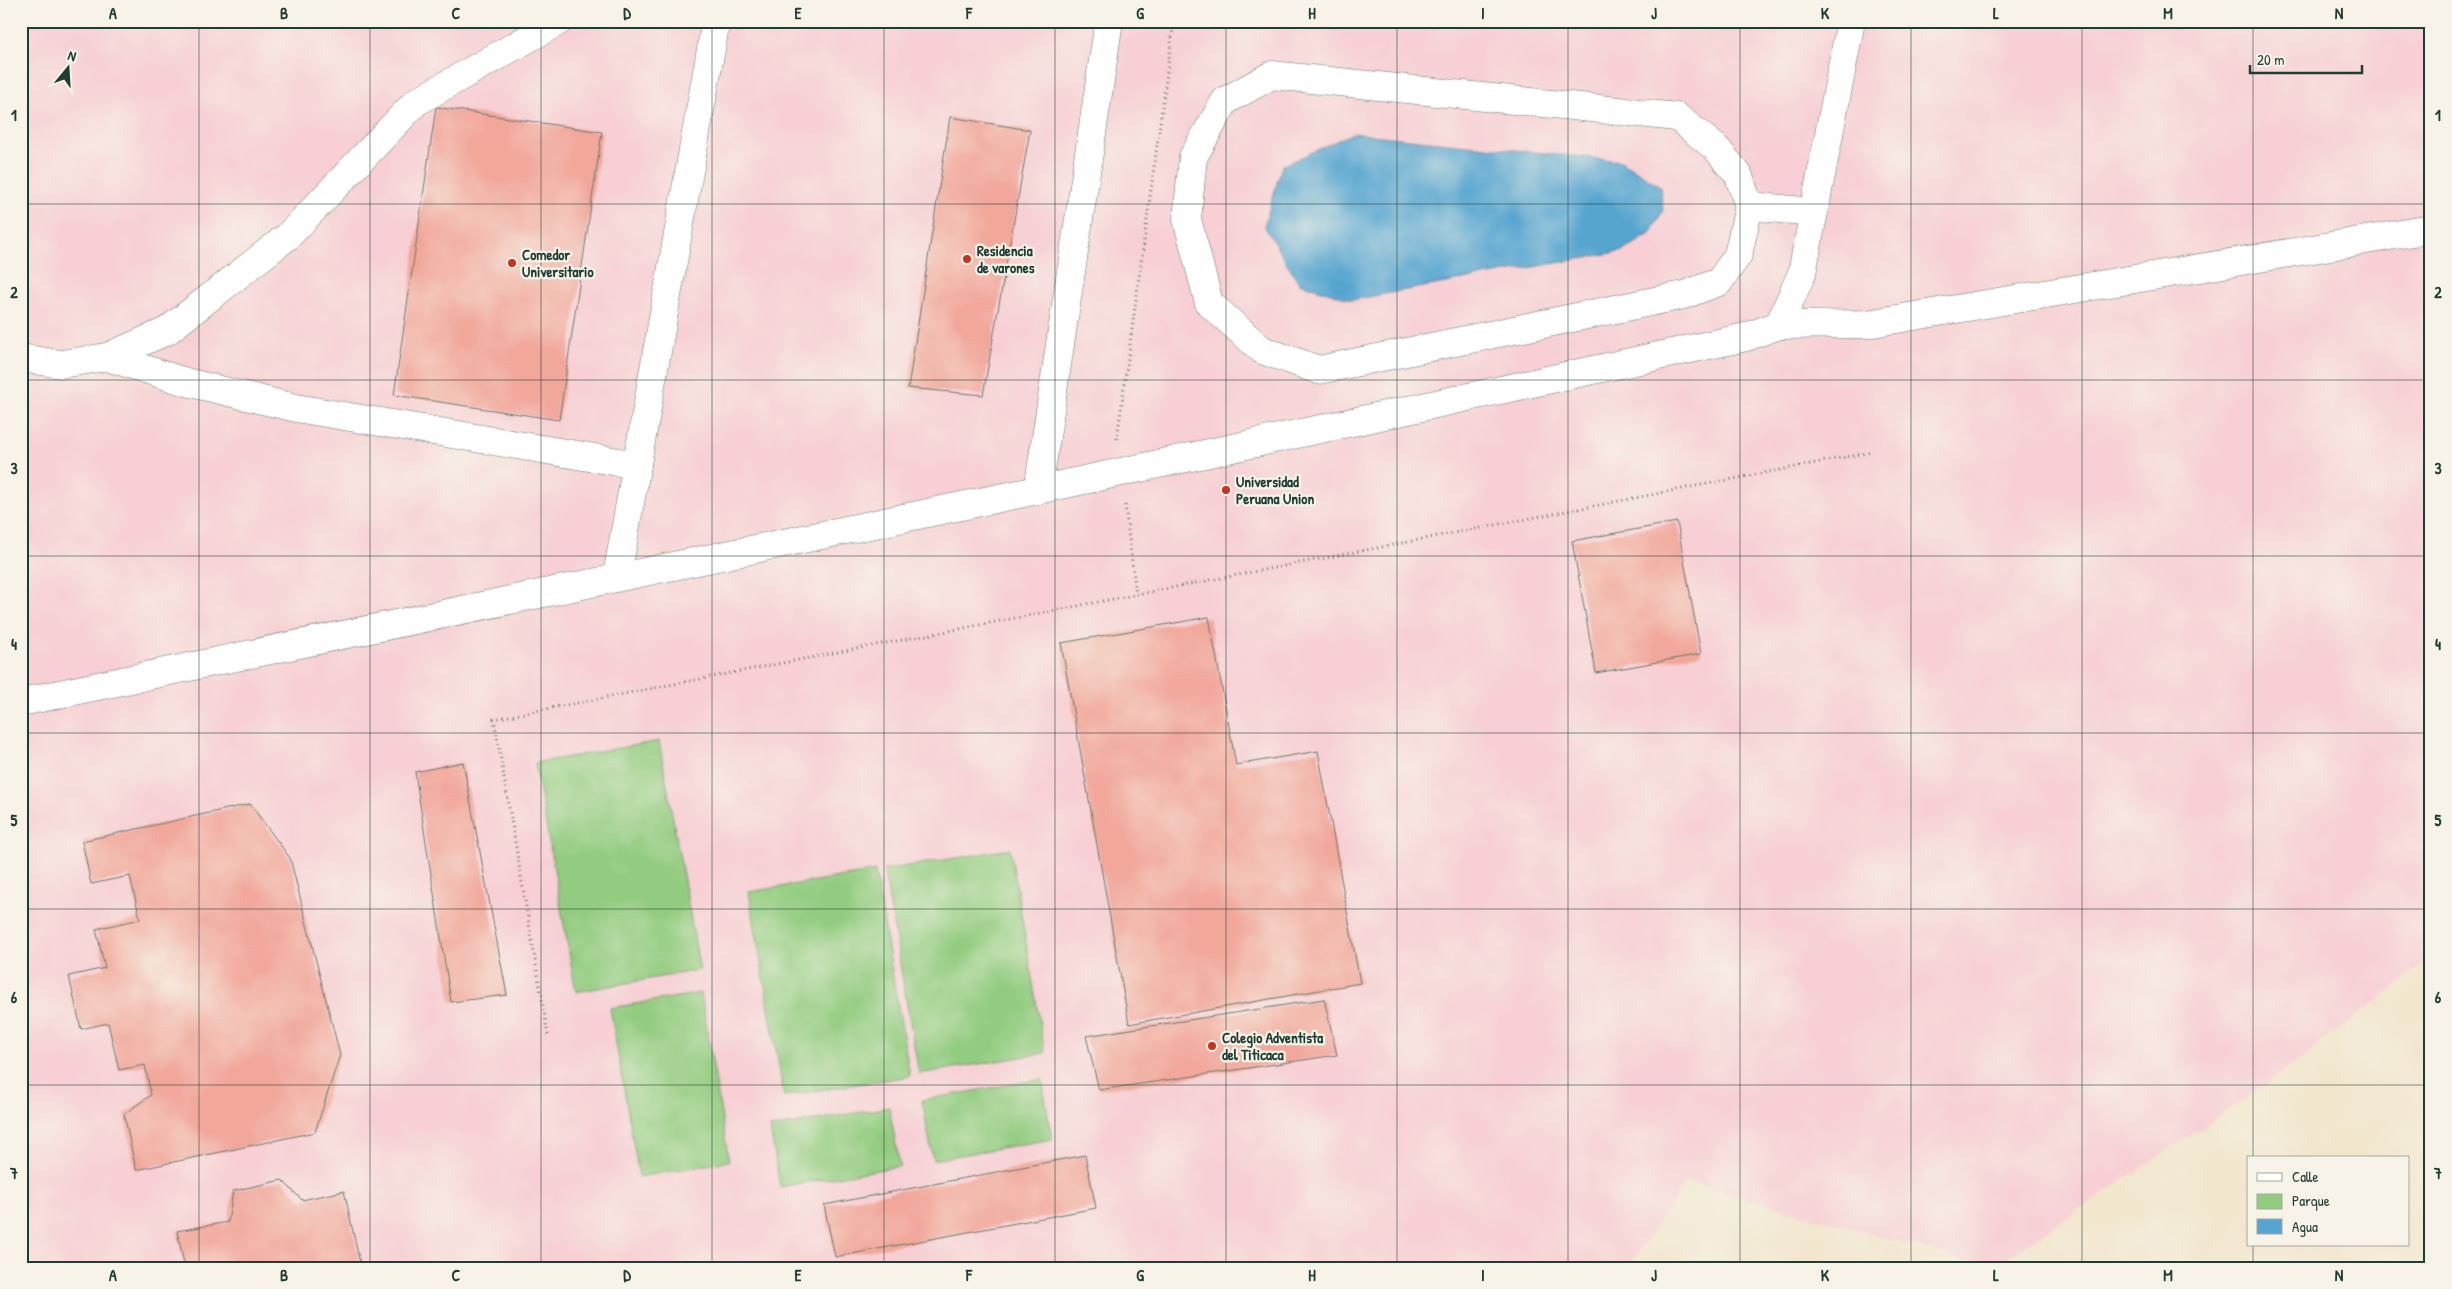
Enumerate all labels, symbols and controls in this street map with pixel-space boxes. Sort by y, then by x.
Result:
text: A [109,2,117,24]
text: B [280,2,288,24]
text: C [452,2,461,24]
text: D [623,2,631,24]
text: E [794,2,802,24]
text: F [965,2,973,24]
text: G [1136,2,1144,24]
text: H [1308,2,1316,24]
text: I [1481,2,1485,24]
text: J [1651,2,1657,24]
text: K [1821,2,1830,24]
text: L [1993,2,1999,24]
text: M [2163,2,2173,24]
text: N [2335,2,2344,24]
north arrow [42,42,92,92]
scale bar [2250,42,2362,74]
text: N [66,45,79,66]
text: 20 m [2257,49,2284,70]
text: 1 [11,104,17,126]
text: 1 [2435,104,2441,126]
place label: Residencia de varones [977,240,1035,278]
place label: Comedor Universitario [522,244,594,282]
marker: Residencia de varones [961,253,973,265]
marker: Comedor Universitario [506,257,518,269]
text: 2 [10,281,18,303]
text: 2 [2434,281,2442,303]
text: 3 [10,457,18,479]
text: 3 [2434,457,2442,479]
place label: Universidad Peruana Union [1236,471,1314,509]
marker: Universidad Peruana Union [1220,484,1232,496]
text: 4 [11,633,17,655]
text: 4 [2435,633,2441,655]
text: 5 [11,809,18,831]
text: 5 [2435,809,2442,831]
text: 6 [11,986,18,1008]
text: 6 [2435,986,2442,1008]
place label: Colegio Adventista del Titicaca [1222,1027,1323,1065]
marker: Colegio Adventista del Titicaca [1206,1040,1218,1052]
legend [2247,1156,2410,1246]
text: 7 [9,1162,18,1184]
text: 7 [2433,1162,2442,1184]
text: Calle [2292,1166,2319,1187]
text: Parque [2292,1190,2330,1211]
text: Agua [2292,1216,2318,1237]
text: A [109,1264,117,1286]
text: B [280,1264,288,1286]
text: C [452,1264,461,1286]
text: D [623,1264,631,1286]
text: E [794,1264,802,1286]
text: F [965,1264,973,1286]
text: G [1136,1264,1144,1286]
text: H [1308,1264,1316,1286]
text: I [1481,1264,1485,1286]
text: J [1651,1264,1657,1286]
text: K [1821,1264,1830,1286]
text: L [1993,1264,1999,1286]
text: M [2163,1264,2173,1286]
text: N [2335,1264,2344,1286]

